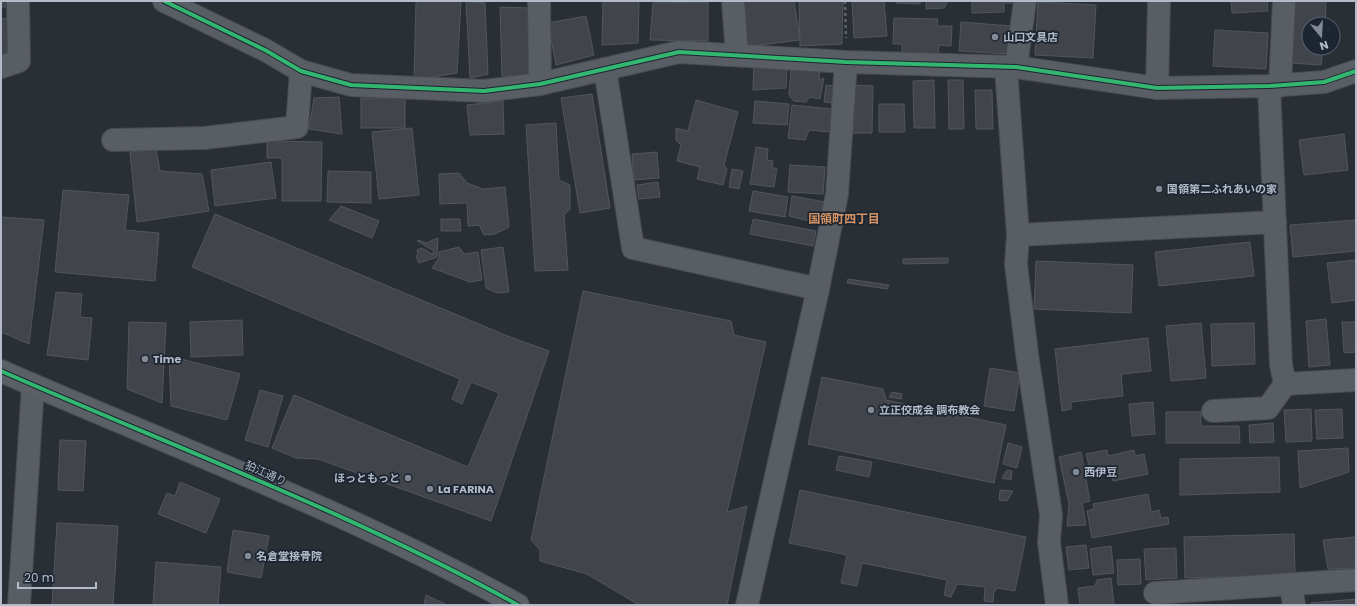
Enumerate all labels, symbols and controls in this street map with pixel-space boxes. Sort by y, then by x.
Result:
north arrow [1301,16,1341,56]
place label: 山口文具店 [1003,29,1058,45]
marker: 山口文具店 [990,32,1000,42]
text: N [1318,37,1331,54]
place label: 国領第二ふれあいの家 [1167,181,1277,197]
marker: 国領第二ふれあいの家 [1154,184,1164,194]
district label: 国領町四丁目 [808,210,880,227]
place label: Time [153,351,181,367]
marker: Time [140,354,150,364]
place label: 立正佼成会 調布教会 [879,402,980,418]
marker: 立正佼成会 調布教会 [866,405,876,415]
street label: 狛江通り [243,457,289,489]
place label: 西伊豆 [1084,464,1117,480]
marker: 西伊豆 [1071,467,1081,477]
place label: ほっともっと [334,470,400,486]
marker: ほっともっと [403,473,413,483]
place label: La FARINA [438,481,494,497]
marker: La FARINA [425,484,435,494]
place label: 名倉堂接骨院 [256,548,322,564]
marker: 名倉堂接骨院 [243,551,253,561]
scale bar [18,564,96,590]
text: 20 m [24,569,54,586]

